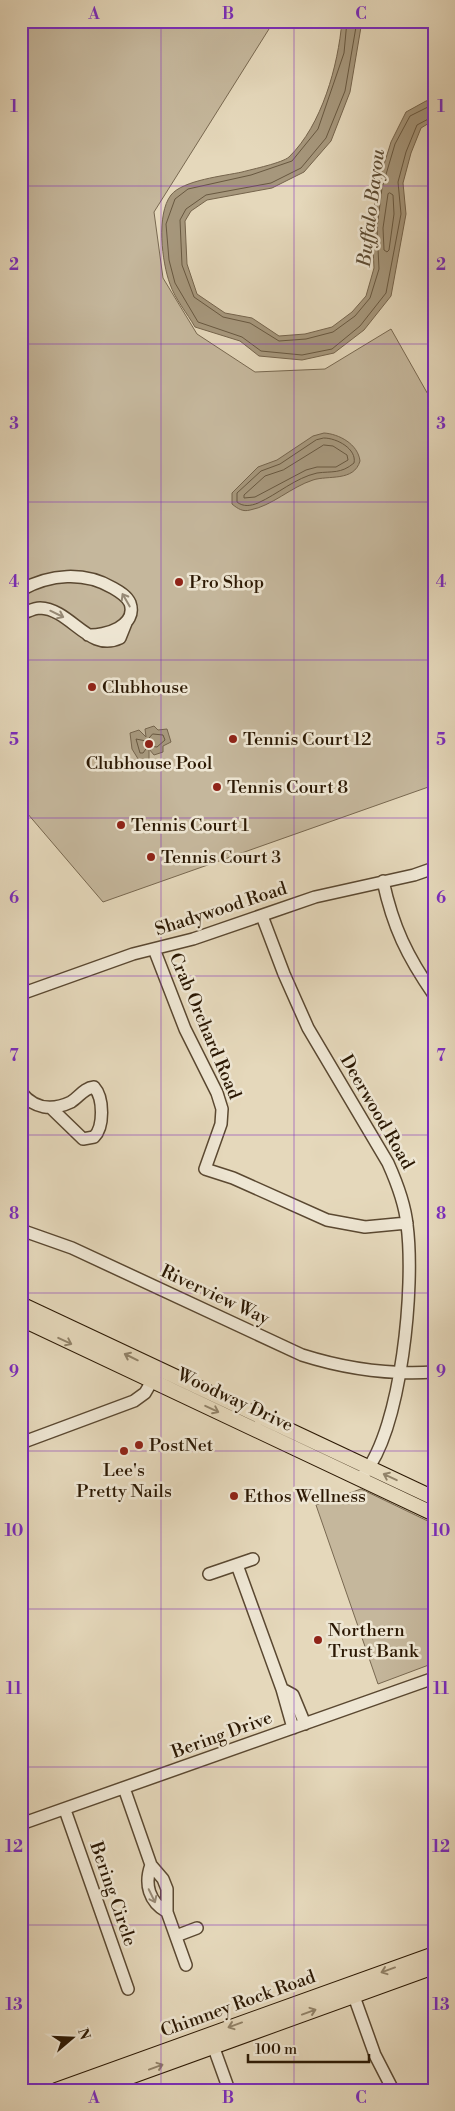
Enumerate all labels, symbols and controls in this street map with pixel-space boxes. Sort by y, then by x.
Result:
text: A [87,4,100,24]
text: B [222,4,234,24]
text: C [355,4,367,24]
text: 1 [10,97,18,117]
text: 1 [437,97,445,117]
water label: Buffalo Bayou [352,148,390,269]
text: 2 [9,255,19,275]
text: 2 [436,255,446,275]
text: 3 [9,414,19,434]
text: 3 [436,414,446,434]
place label: Pro Shop [189,571,264,594]
text: 4 [9,572,20,592]
text: 4 [436,572,447,592]
marker: Pro Shop [173,576,185,588]
one-way arrow [121,593,131,608]
one-way arrow [49,610,64,619]
place label: Clubhouse [102,676,188,699]
marker: Clubhouse [86,681,98,693]
place label: Tennis Court 12 [243,728,372,751]
text: 5 [9,730,19,750]
text: 5 [436,730,446,750]
marker: Tennis Court 12 [227,733,239,745]
marker: Clubhouse Pool [143,738,155,750]
place label: Clubhouse Pool [86,752,213,775]
place label: Tennis Court 8 [227,776,348,799]
marker: Tennis Court 8 [211,781,223,793]
place label: Tennis Court 1 [131,814,249,837]
marker: Tennis Court 1 [115,819,127,831]
place label: Tennis Court 3 [161,846,281,869]
marker: Tennis Court 3 [145,851,157,863]
street label: Shadywood Road [152,877,291,941]
text: 6 [9,888,19,908]
text: 6 [436,888,446,908]
street label: Crab Orchard Road [164,949,247,1103]
text: 7 [9,1046,19,1066]
text: 7 [436,1046,446,1066]
street label: Deerwood Road [335,1050,420,1174]
text: 8 [9,1204,19,1224]
text: 8 [436,1204,446,1224]
street label: Riverview Way [157,1260,273,1330]
one-way arrow [57,1336,72,1346]
one-way arrow [124,1352,139,1361]
text: 9 [9,1362,19,1382]
text: 9 [436,1362,446,1382]
street label: Woodway Drive [172,1363,297,1437]
one-way arrow [204,1405,219,1415]
place label: PostNet [149,1434,214,1457]
marker: PostNet [133,1439,145,1451]
marker: Lee's Pretty Nails [118,1445,130,1457]
place label: Lee's Pretty Nails [76,1459,172,1503]
one-way arrow [382,1472,397,1482]
place label: Ethos Wellness [244,1485,366,1508]
marker: Ethos Wellness [228,1490,240,1502]
text: 10 [5,1521,23,1541]
text: 10 [432,1521,450,1541]
place label: Northern Trust Bank [328,1619,420,1663]
marker: Northern Trust Bank [312,1634,324,1646]
text: 11 [6,1679,22,1699]
text: 11 [433,1679,449,1699]
street label: Bering Drive [168,1706,275,1764]
text: 12 [5,1837,23,1857]
text: 12 [432,1837,450,1857]
street label: Bering Circle [84,1838,142,1949]
one-way arrow [148,1888,157,1903]
street label: Chimney Rock Road [157,1965,319,2043]
one-way arrow [381,1966,396,1975]
text: 13 [5,1995,23,2015]
text: 13 [432,1995,450,2015]
one-way arrow [301,2007,316,2016]
north arrow [48,2014,98,2064]
one-way arrow [227,2021,243,2030]
text: N [73,2026,94,2042]
scale bar [248,2031,369,2063]
text: 100 m [255,2040,297,2059]
one-way arrow [148,2062,164,2071]
text: A [87,2088,100,2108]
text: B [222,2088,234,2108]
text: C [355,2088,367,2108]

